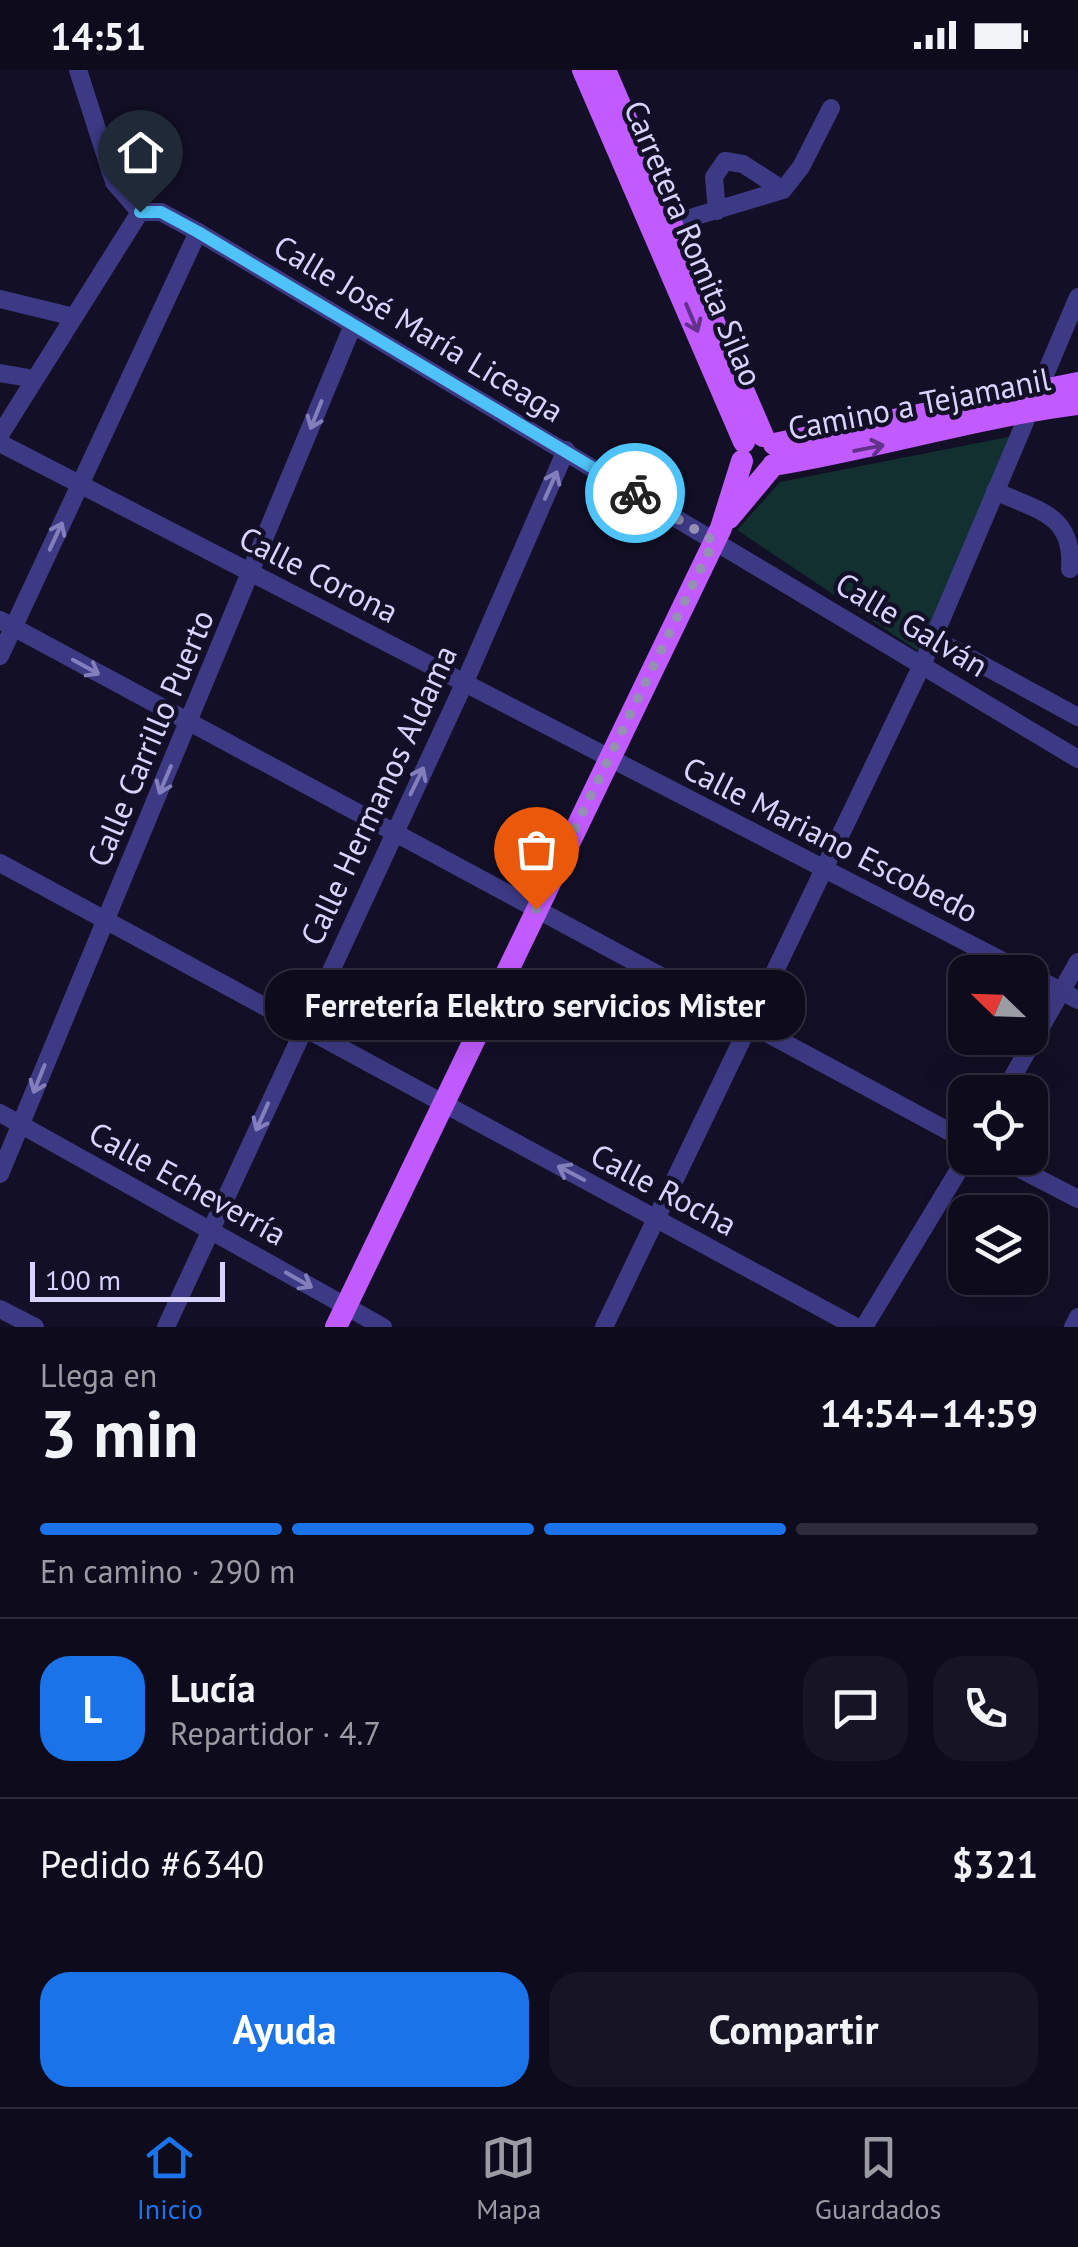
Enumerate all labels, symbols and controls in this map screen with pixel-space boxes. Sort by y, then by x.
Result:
text: 14:51 [50,11,146,60]
street label: Carretera Romita Silao [615,94,773,392]
pin [98,110,183,213]
icon: home [113,125,168,180]
street label: Calle José María Liceaga [266,225,572,431]
one-way arrow [684,303,702,333]
street label: Camino a Tejamanil [784,357,1054,449]
one-way arrow [306,399,324,430]
one-way arrow [853,438,885,457]
courier [585,443,685,543]
icon: bike [608,466,663,521]
one-way arrow [543,470,561,501]
street label: Calle Corona [232,516,406,632]
one-way arrow [48,522,67,552]
street label: Calle Galván [828,562,996,686]
street label: Calle Carrillo Puerto [77,603,223,873]
street label: Calle Hermanos Aldama [290,638,466,952]
one-way arrow [70,657,100,677]
street label: Calle Mariano Escobedo [676,746,986,932]
one-way arrow [155,764,173,795]
one-way arrow [409,767,428,797]
pin [494,807,579,910]
icon: bag [509,822,564,877]
north arrow [948,955,1048,1055]
map controls [948,955,1048,1295]
callout: Ferretería Elektro servicios Mister [266,969,806,1039]
text: Ferretería Elektro servicios Mister [305,984,765,1026]
one-way arrow [29,1064,47,1094]
button: locate [948,1075,1048,1175]
one-way arrow [251,1101,270,1131]
street label: Calle Echeverría [82,1111,294,1255]
street label: Calle Rocha [584,1133,744,1245]
one-way arrow [557,1162,587,1182]
button: layers [948,1195,1048,1295]
scale bar [30,1257,225,1302]
text: 100 m [45,1261,121,1298]
one-way arrow [284,1270,313,1290]
text: Llega en [40,1354,157,1396]
text: 14:54–14:59 [820,1388,1038,1437]
text: 3 min [40,1391,199,1475]
text: En camino · 290 m [40,1550,295,1592]
button: chat [803,1656,908,1761]
button: phone [933,1656,1038,1761]
text: Lucía [170,1663,256,1712]
text: L [83,1684,102,1733]
text: Repartidor · 4.7 [170,1712,381,1754]
text: Pedido #6340 [40,1839,264,1888]
text: $321 [952,1839,1038,1888]
button: Ayuda [40,1972,529,2087]
button: Compartir [549,1972,1038,2087]
tab: Inicio [137,2130,203,2227]
tab: Mapa [476,2130,541,2227]
tab: Guardados [815,2130,941,2227]

